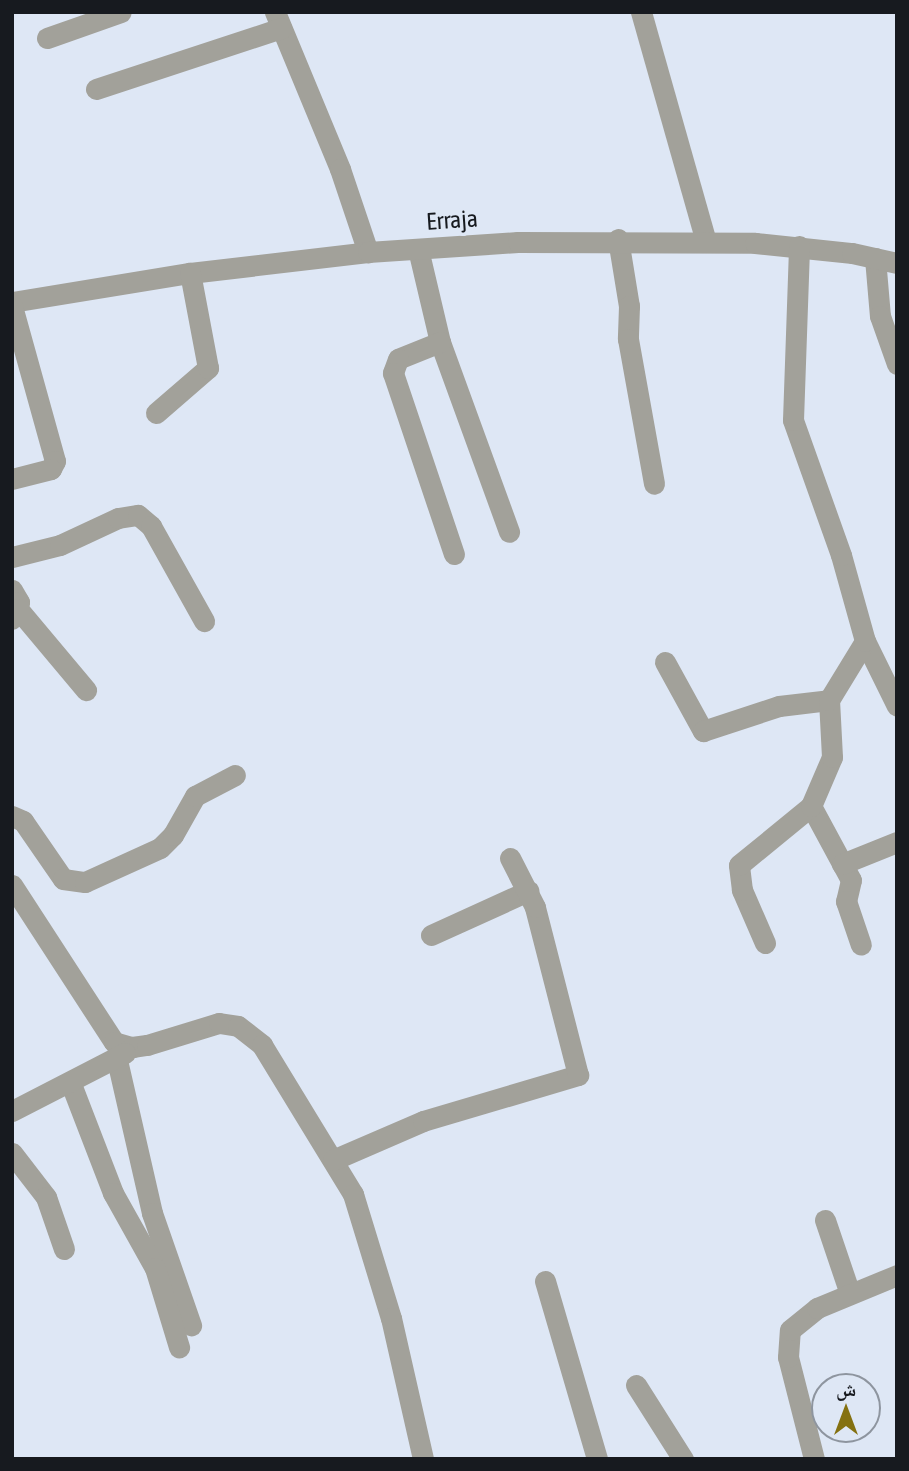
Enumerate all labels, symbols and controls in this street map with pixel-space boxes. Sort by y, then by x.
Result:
street label: Erraja [425,204,479,236]
north arrow [811,1373,881,1443]
text: ش [836,1378,856,1400]

